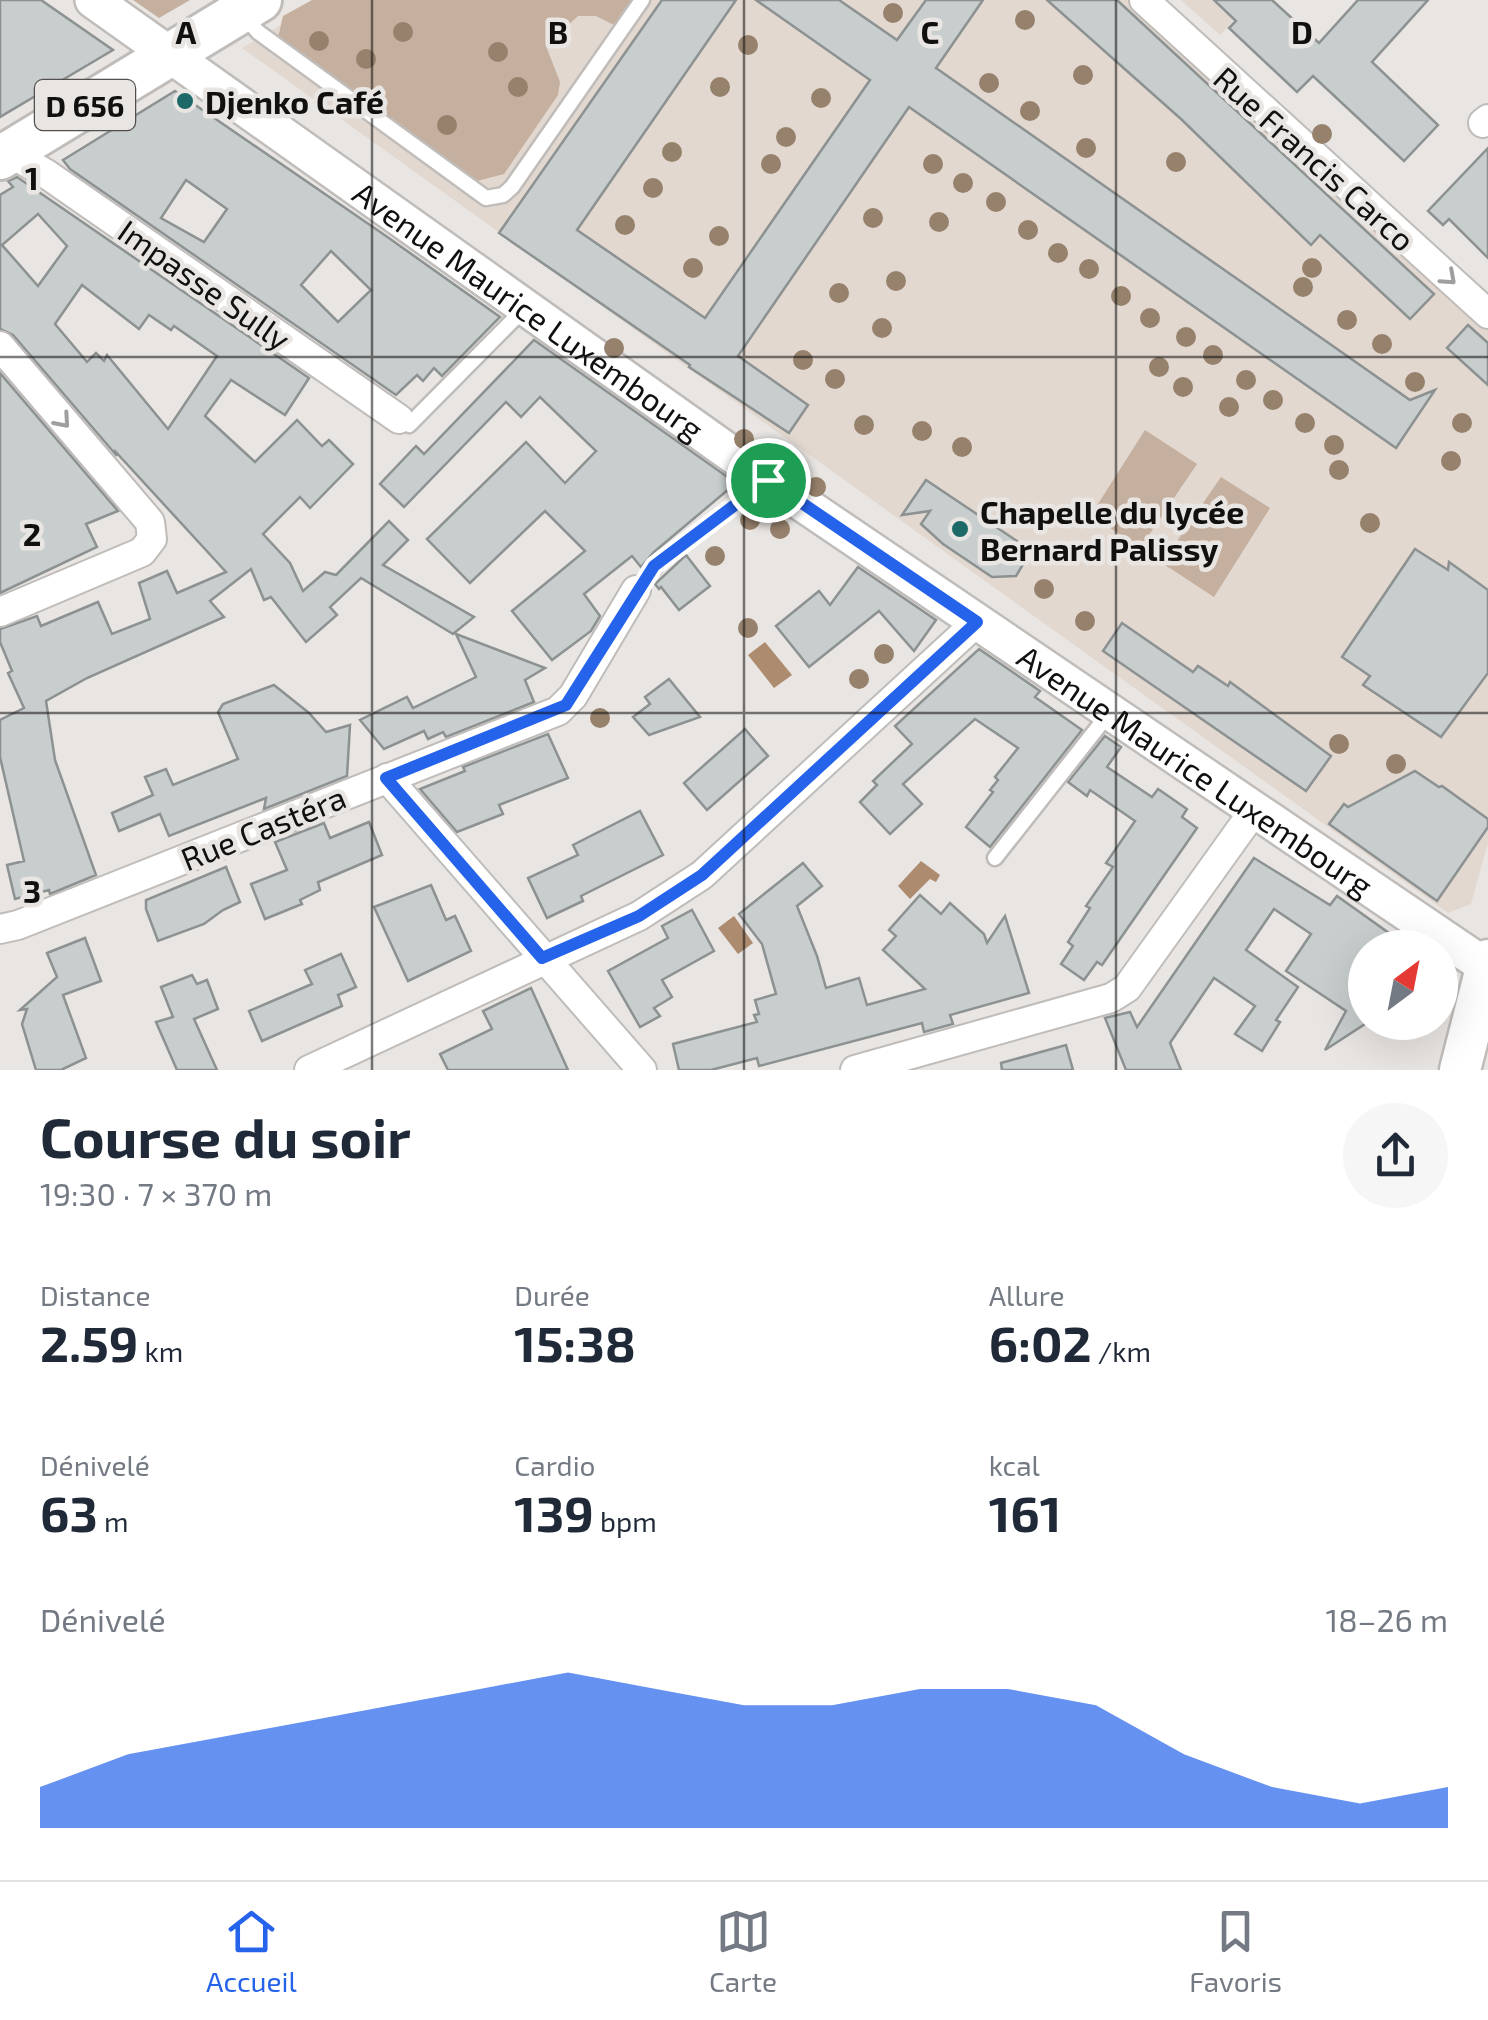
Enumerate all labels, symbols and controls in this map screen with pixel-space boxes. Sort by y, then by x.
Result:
text: A [176,12,197,50]
text: B [548,12,568,50]
text: C [921,12,939,50]
text: D [1291,12,1313,50]
street label: Rue Francis Carco [1207,58,1423,258]
road number: D 656 [35,80,135,130]
place label: Djenko Café [205,82,384,120]
marker: Djenko Café [174,90,196,112]
text: 1 [25,158,39,196]
street label: Avenue Maurice Luxembourg [347,173,712,447]
street label: Impasse Sully [112,211,298,357]
one-way arrow [1437,267,1456,285]
one-way arrow [52,409,70,427]
pin [726,438,811,523]
icon: arrive [741,453,796,508]
place label: Chapelle du lycée Bernard Palissy [980,492,1244,568]
text: 2 [23,514,41,552]
marker: Chapelle du lycée Bernard Palissy [949,518,971,540]
street label: Avenue Maurice Luxembourg [1011,636,1381,904]
street label: Rue Castéra [175,777,351,877]
text: 3 [23,871,41,909]
north arrow [1348,930,1458,1040]
map controls [1348,930,1458,1040]
text: Course du soir [40,1103,411,1169]
button: share [1343,1103,1448,1208]
text: 19:30 · 7 × 370 m [40,1174,272,1212]
text: Distance [40,1278,151,1312]
text: Durée [514,1278,590,1312]
text: Allure [989,1278,1065,1312]
text: 2.59 [40,1312,138,1372]
text: 15:38 [514,1312,636,1372]
text: 6:02 [989,1312,1092,1372]
text: km [138,1334,183,1368]
text: /km [1092,1334,1151,1368]
text: Dénivelé [40,1448,150,1482]
text: Cardio [514,1448,596,1482]
text: kcal [989,1448,1040,1482]
text: 63 [40,1482,98,1542]
text: 139 [514,1482,594,1542]
text: 161 [989,1482,1061,1542]
text: m [98,1504,129,1538]
text: bpm [594,1504,657,1538]
text: Dénivelé [40,1600,166,1638]
text: 18–26 m [1325,1600,1448,1638]
tab: Accueil [206,1904,297,1998]
tab: Carte [709,1904,777,1998]
tab: Favoris [1189,1904,1282,1998]

